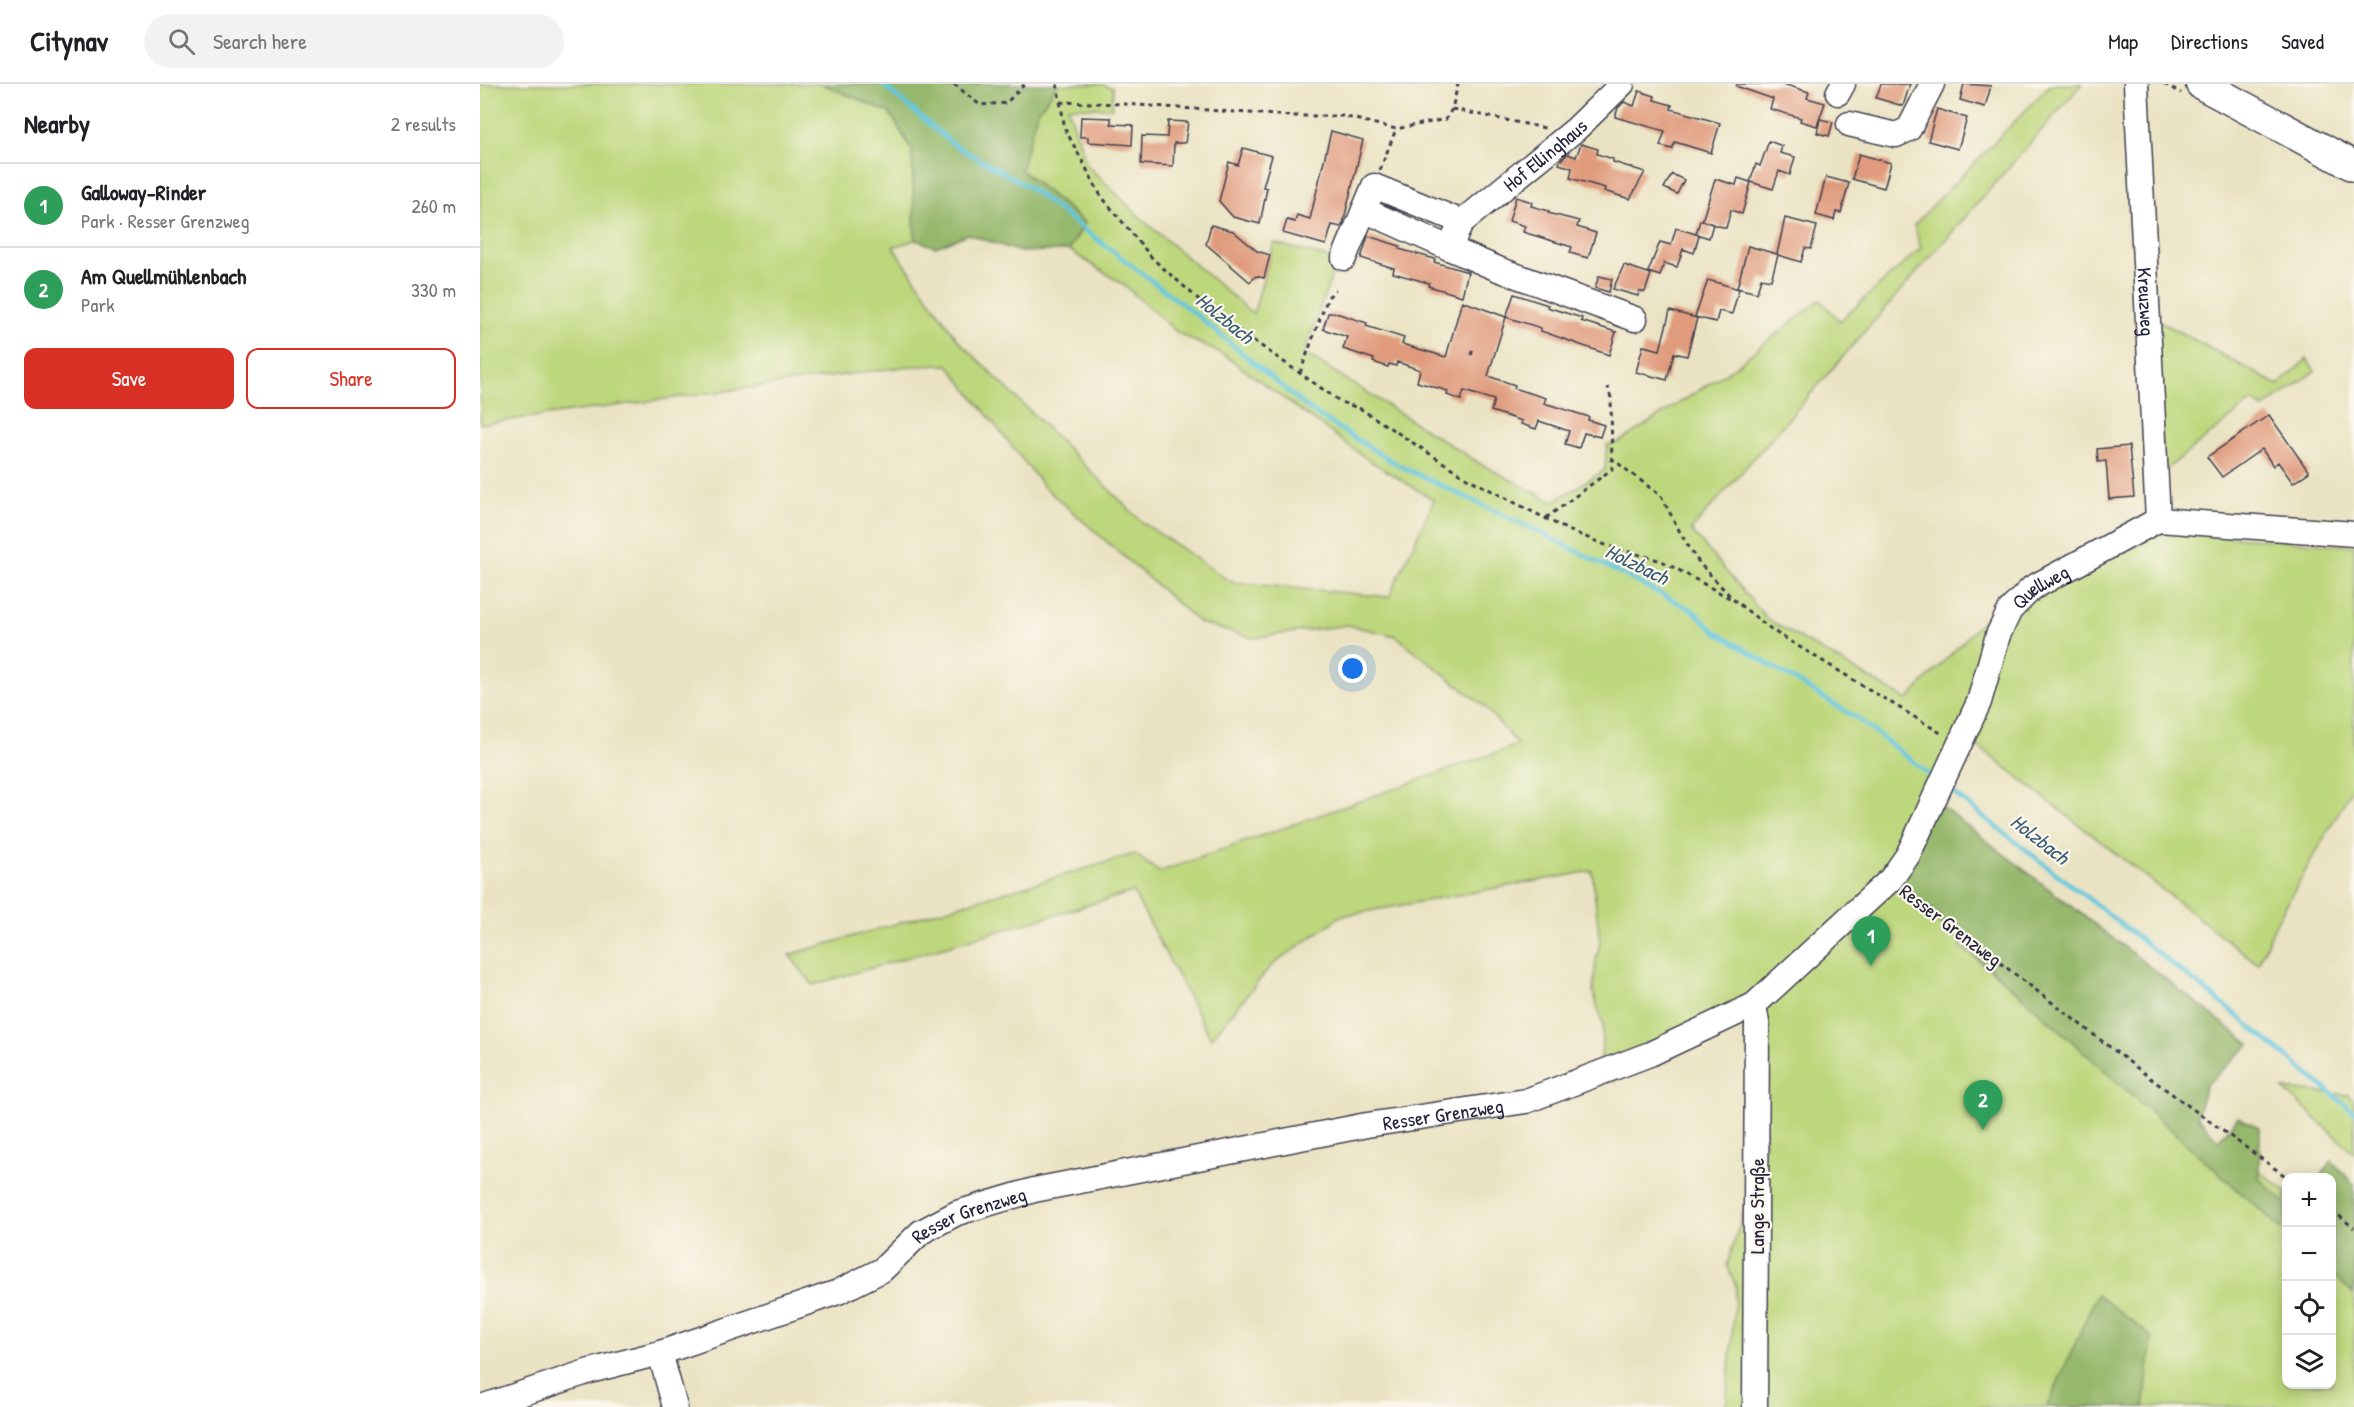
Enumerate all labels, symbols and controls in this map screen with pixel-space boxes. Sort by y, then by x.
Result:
search box [144,14,564,68]
text: Citynav [30,22,108,60]
icon: search [165,25,198,58]
text: Search here [213,26,307,56]
text: Map [2108,27,2138,56]
text: Directions [2171,27,2248,56]
text: Saved [2281,27,2324,56]
text: Nearby [24,106,90,141]
text: 2 results [391,110,456,137]
street label: Hof Ellinghaus [1497,112,1593,197]
text: Galloway-Rinder [81,177,206,207]
text: 1 [40,192,47,219]
text: 260 m [412,192,456,219]
text: Park · Resser Grenzweg [81,207,249,234]
text: Am Quellmühlenbach [81,261,246,291]
street label: Kreuzweg [2132,267,2162,337]
text: 2 [39,276,48,303]
text: 330 m [411,276,456,303]
water label: Holzbach [1190,286,1261,351]
text: Park [81,291,114,318]
button: Save [24,348,234,409]
button: Share [246,348,456,409]
water label: Holzbach [1601,536,1674,592]
street label: Quellweg [2005,557,2073,615]
your location [1338,654,1367,683]
water label: Holzbach [2005,807,2076,872]
street label: Resser Grenzweg [1894,878,2008,972]
pin: 1 [1852,916,1890,966]
pin: 2 [1964,1080,2002,1130]
street label: Resser Grenzweg [1381,1091,1505,1136]
street label: Lange Straße [1743,1158,1770,1254]
map controls [2282,1173,2336,1389]
button: + [2282,1173,2336,1227]
street label: Resser Grenzweg [905,1180,1029,1248]
button: − [2282,1227,2336,1281]
button: locate [2282,1281,2336,1335]
button: layers [2282,1335,2336,1389]

